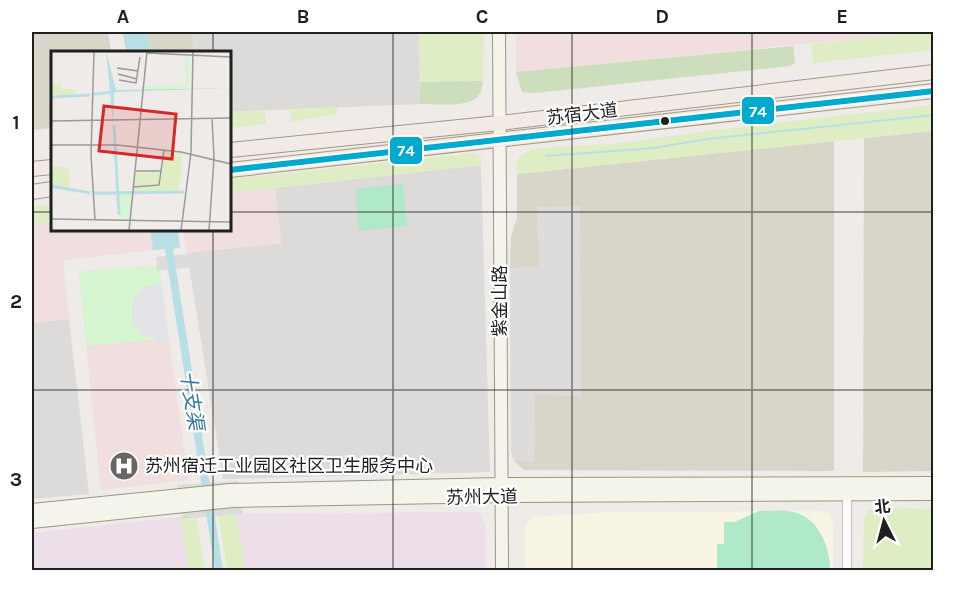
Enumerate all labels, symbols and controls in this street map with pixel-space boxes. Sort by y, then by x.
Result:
text: A [117,5,130,28]
text: B [297,5,309,28]
text: C [476,5,488,28]
text: D [655,5,669,28]
text: E [836,5,848,28]
inset map [51,51,231,231]
line badge: 74 [741,96,775,125]
street label: 苏宿大道 [545,99,619,129]
text: 74 [749,102,767,121]
text: 1 [12,111,20,134]
unlabelled marker [659,115,671,127]
line badge: 74 [389,136,423,165]
text: 74 [397,141,415,160]
street label: 紫金山路 [489,265,511,337]
text: 2 [10,290,22,313]
water label: 十支渠 [175,369,208,434]
hospital icon: 苏州宿迁工业园区社区卫生服务中心 [108,450,140,482]
place label: 苏州宿迁工业园区社区卫生服务中心 [145,455,433,477]
text: 3 [10,468,22,491]
street label: 苏州大道 [446,485,518,509]
north arrow [854,491,914,551]
text: 北 [874,496,891,517]

